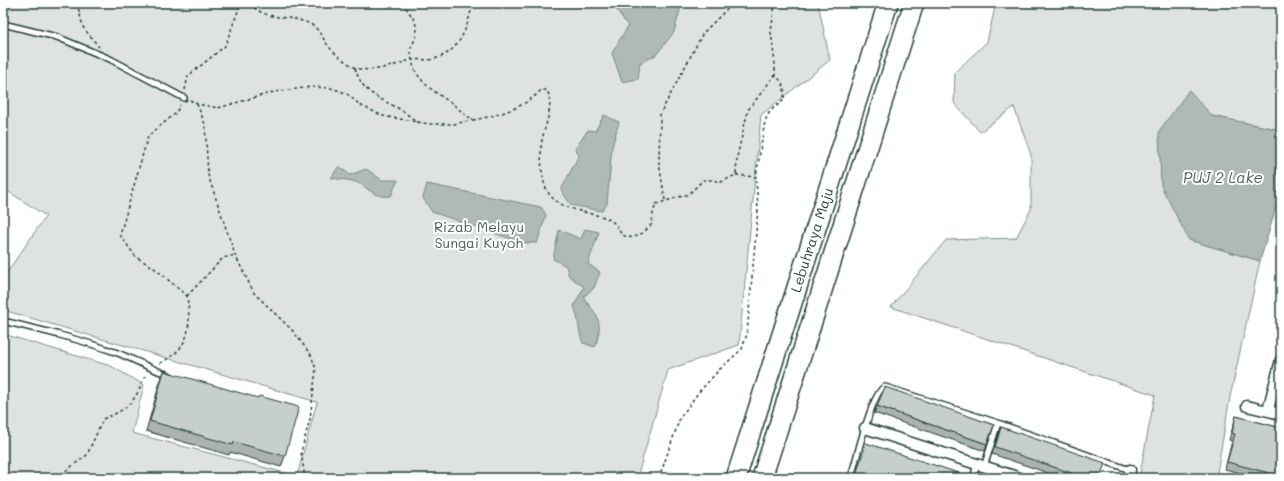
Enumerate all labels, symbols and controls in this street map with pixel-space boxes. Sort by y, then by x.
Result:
water label: PUJ 2 Lake [1183,167,1263,187]
street label: Lebuhraya Maju [786,185,837,295]
park label: Rizab Melayu Sungai Kuyoh [434,217,524,252]

